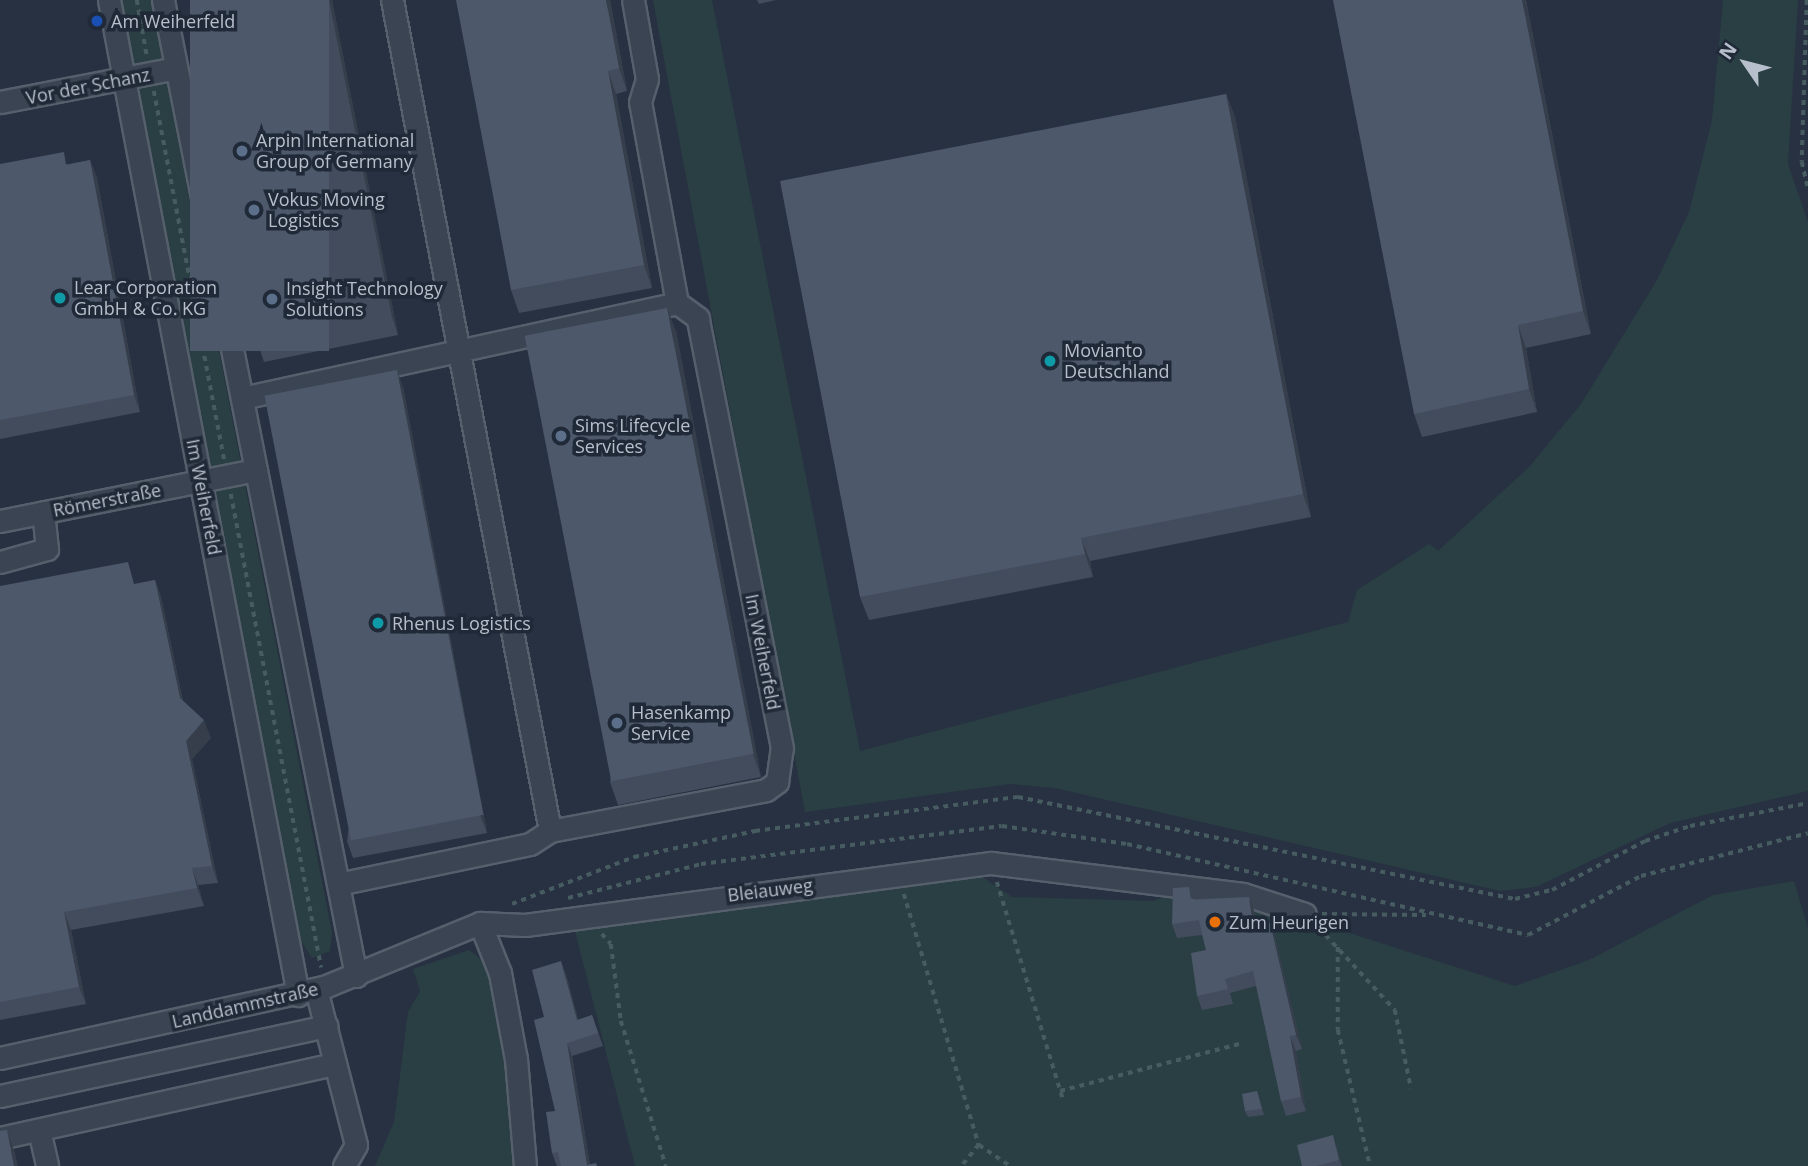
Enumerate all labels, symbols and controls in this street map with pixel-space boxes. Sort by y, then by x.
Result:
place label: Am Weiherfeld [111,10,235,32]
marker: Am Weiherfeld [89,13,105,29]
north arrow [1710,28,1780,98]
text: N [1713,37,1743,65]
street label: Vor der Schanz [24,63,152,109]
place label: Arpin International Group of Germany [256,130,414,172]
marker: Arpin International Group of Germany [234,143,250,159]
place label: Vokus Moving Logistics [268,189,385,232]
marker: Vokus Moving Logistics [246,202,262,218]
place label: Lear Corporation GmbH & Co. KG [74,277,217,320]
place label: Insight Technology Solutions [286,278,443,320]
marker: Lear Corporation GmbH & Co. KG [52,290,68,306]
marker: Insight Technology Solutions [264,291,280,307]
place label: Movianto Deutschland [1064,340,1169,382]
marker: Movianto Deutschland [1042,353,1058,369]
place label: Sims Lifecycle Services [575,415,690,458]
marker: Sims Lifecycle Services [553,428,569,444]
street label: Im Weiherfeld [182,437,226,557]
street label: Römerstraße [51,479,163,521]
street label: Im Weiherfeld [741,592,785,712]
place label: Rhenus Logistics [392,612,531,634]
marker: Rhenus Logistics [370,615,386,631]
place label: Hasenkamp Service [631,702,731,744]
marker: Hasenkamp Service [609,715,625,731]
street label: Bleiauweg [726,874,814,906]
place label: Zum Heurigen [1229,911,1349,933]
marker: Zum Heurigen [1207,914,1223,930]
street label: Landdammstraße [170,978,320,1032]

